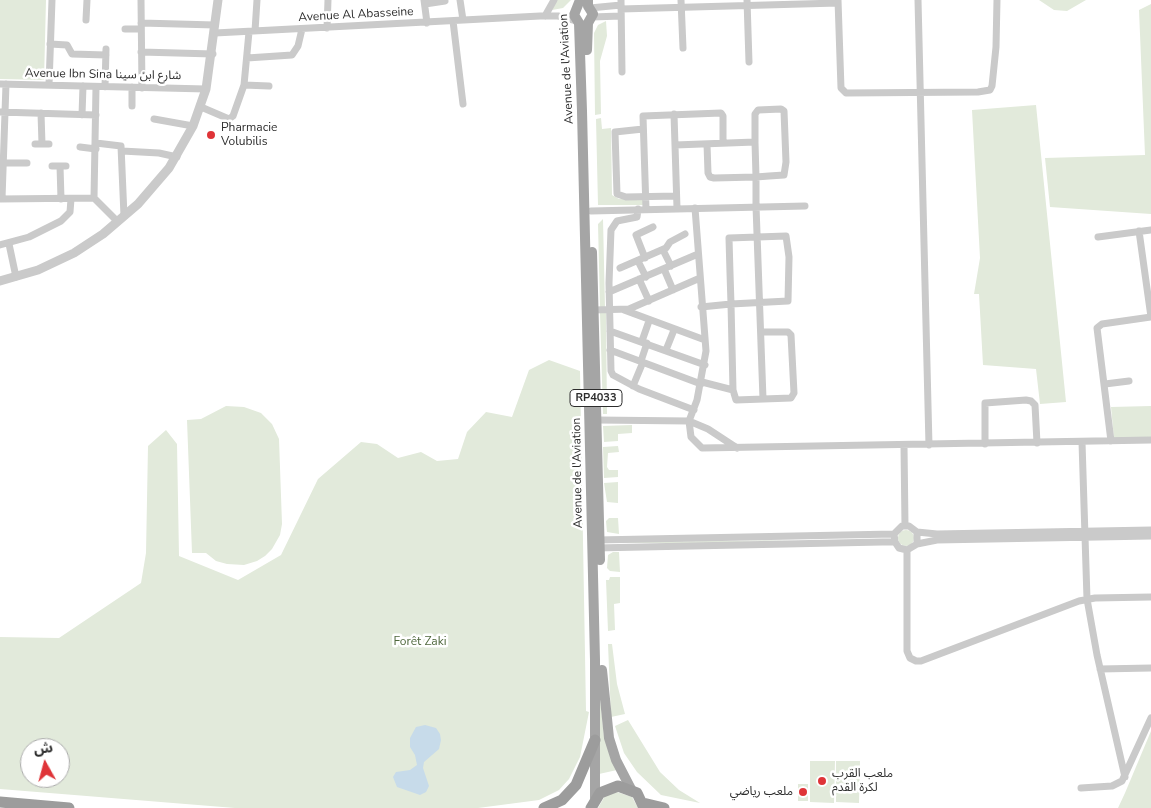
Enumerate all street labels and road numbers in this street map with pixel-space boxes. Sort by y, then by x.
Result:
street label: Avenue Al Abasseine [298,5,414,25]
street label: Avenue de l'Aviation [557,14,577,124]
street label: Avenue Ibn Sina شارع ابن سينا [25,66,181,84]
road number: RP4033 [570,389,622,406]
street label: Avenue de l'Aviation [570,418,586,528]

